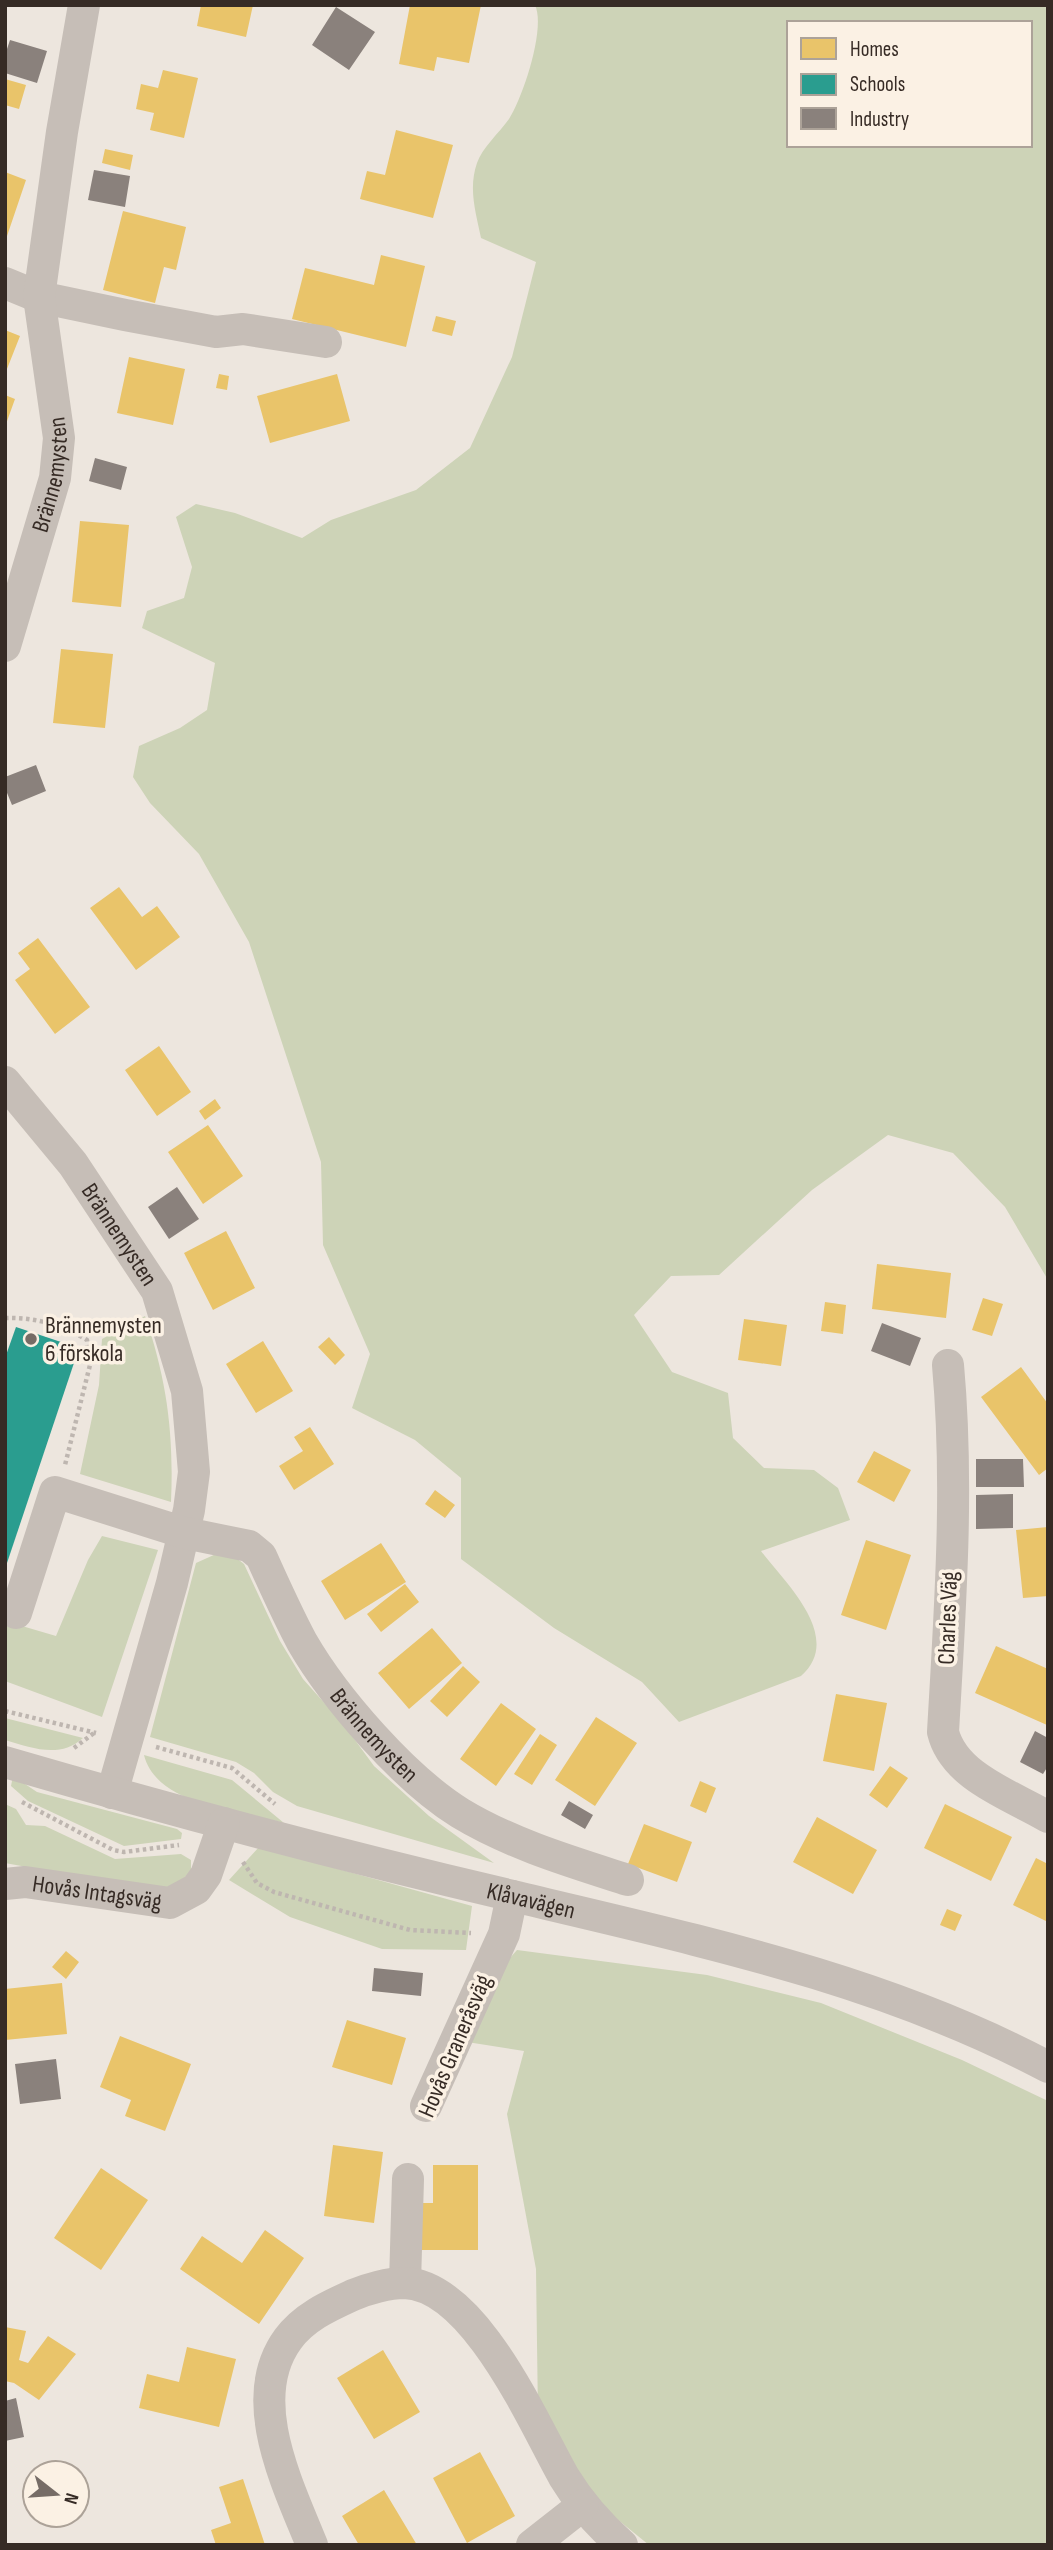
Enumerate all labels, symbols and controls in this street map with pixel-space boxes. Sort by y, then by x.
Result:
legend [787,21,1032,147]
text: Homes [850,37,899,62]
text: Schools [850,72,905,97]
text: Industry [850,107,909,132]
street label: Brännemysten [25,415,74,536]
street label: Brännemysten [75,1178,164,1291]
place label: Brännemysten 6 förskola [45,1311,162,1368]
marker: Brännemysten 6 förskola [23,1331,39,1347]
street label: Charles Väg [932,1571,964,1665]
street label: Brännemysten [324,1683,424,1789]
street label: Hovås Intagsväg [31,1869,164,1916]
street label: Klåvavägen [484,1876,578,1925]
street label: Hovås Graneråsväg [412,1970,498,2122]
north arrow [21,2459,91,2529]
text: N [58,2490,83,2507]

